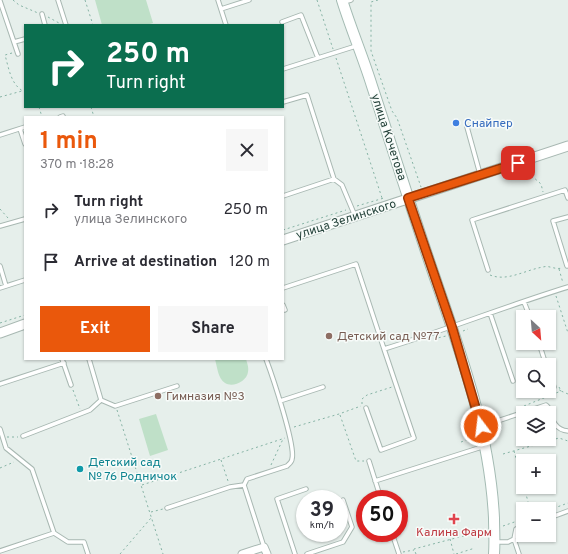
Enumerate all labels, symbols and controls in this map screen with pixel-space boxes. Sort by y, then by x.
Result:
text: 250 m [106,37,190,73]
icon: right [40,40,92,92]
text: Turn right [106,72,186,95]
street label: улица Кочетова [366,92,410,183]
place label: Снайпер [464,116,513,132]
marker: Снайпер [451,118,461,128]
text: 1 min [40,127,98,157]
button: close [226,129,268,171]
pin [501,146,535,180]
icon: arrive [507,152,529,174]
text: 370 m · 18:28 [40,157,114,173]
text: Turn right [74,193,143,212]
street label: улица Зелинского [294,196,399,244]
icon: right [40,199,62,221]
text: 250 m [224,201,268,220]
text: улица Зелинского [74,212,187,228]
icon: arrive [40,251,62,273]
text: Arrive at destination [74,253,217,272]
text: 120 m [229,253,270,272]
button: Exit [40,306,150,352]
button: Share [158,306,268,352]
north arrow [516,310,556,350]
map controls [516,310,556,542]
place label: Детский сад №77 [337,329,439,345]
marker: Детский сад №77 [324,331,334,341]
button: search [516,358,556,398]
place label: Гимназия №3 [166,389,245,405]
marker: Гимназия №3 [153,391,163,401]
position arrow [460,405,502,447]
button: layers [516,406,556,446]
button: + [516,454,556,494]
place label: Детский сад № 76 Родничок [88,455,177,485]
marker: Детский сад № 76 Родничок [75,464,85,474]
speed limit sign: 50 [356,490,408,542]
text: 39 [310,498,334,524]
button: − [516,502,556,542]
marker: Калина Фарм [449,514,459,524]
text: km/h [310,519,334,532]
place label: Калина Фарм [416,525,492,541]

